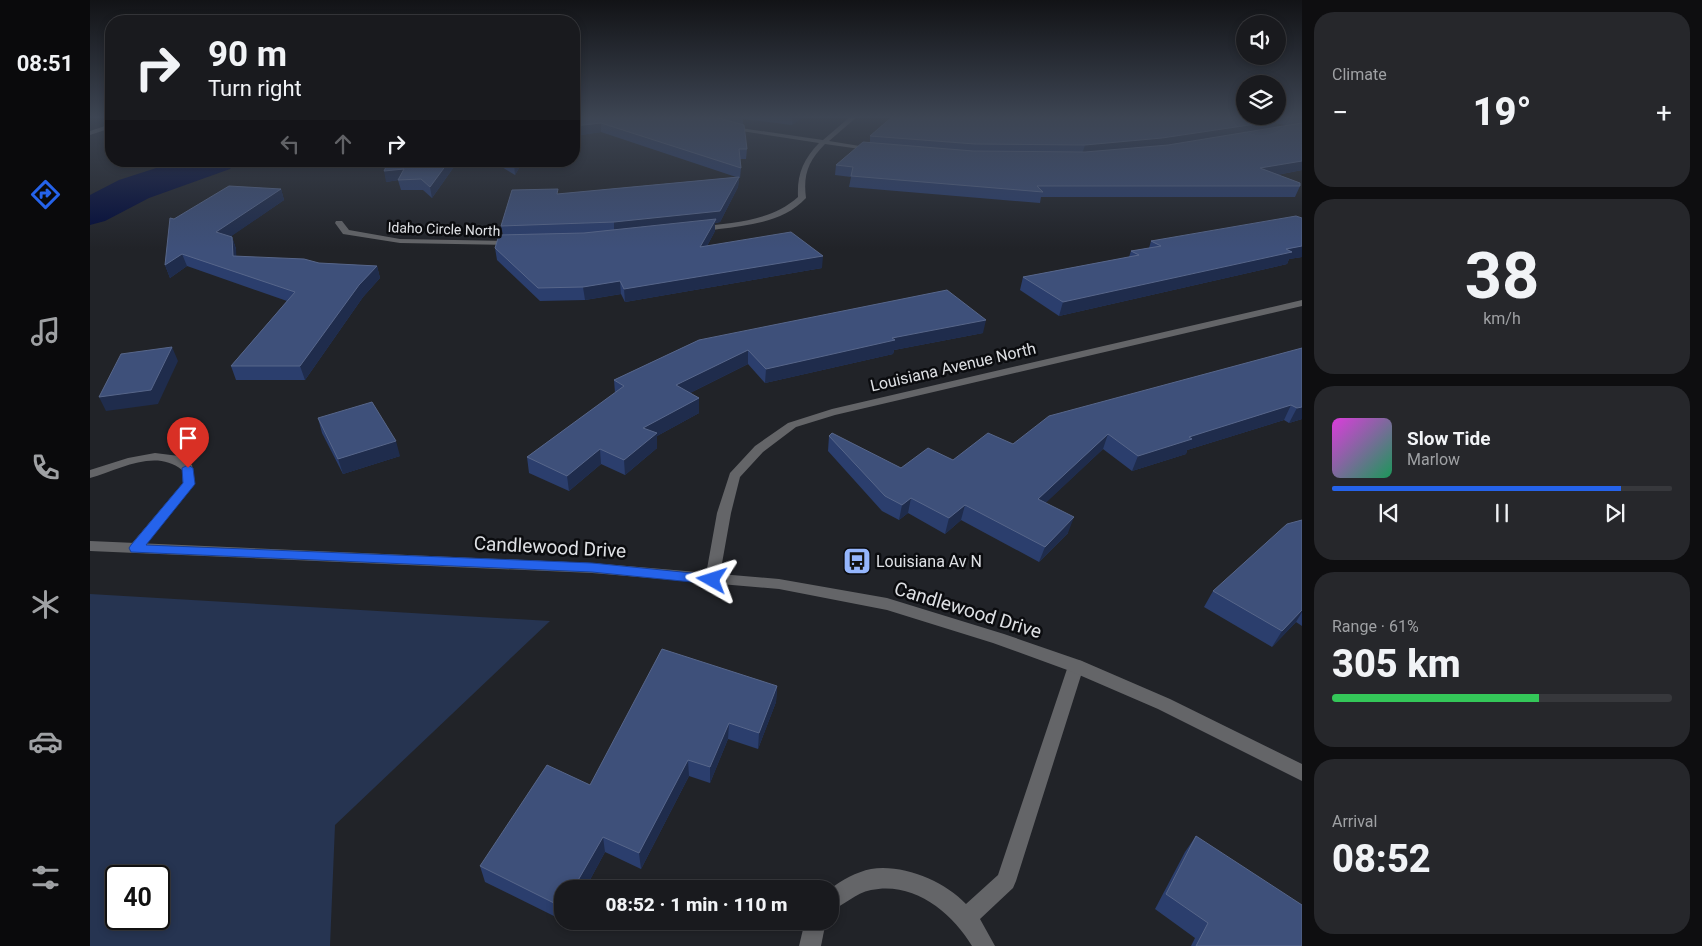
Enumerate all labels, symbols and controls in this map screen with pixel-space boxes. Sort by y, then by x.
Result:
map controls [1236,15,1286,125]
button: sound [1236,15,1286,65]
text: 90 m [208,34,287,75]
icon: right [125,35,190,100]
text: 08:51 [17,51,73,76]
text: Climate [1332,65,1387,84]
button: layers [1236,75,1286,125]
text: Turn right [208,76,302,101]
text: 19° [1473,90,1531,134]
text: − [1332,96,1348,129]
text: + [1656,96,1672,129]
icon: left [276,130,304,158]
icon: ahead [329,130,357,158]
icon: right [382,130,410,158]
icon: directions [28,177,63,212]
street label: Idaho Circle North [387,219,501,239]
text: 38 [1465,238,1539,314]
text: km/h [1483,309,1521,328]
icon: music [28,314,63,349]
street label: Louisiana Avenue North [868,339,1038,395]
pin [167,417,209,468]
icon: arrive [174,424,202,452]
text: Slow Tide [1407,427,1490,450]
icon: phone [28,450,63,485]
text: Marlow [1407,450,1460,469]
icon: previous [1375,499,1403,527]
icon: pause [1488,499,1516,527]
icon: next [1601,499,1629,527]
street label: Candlewood Drive [473,532,627,562]
bus stop icon: Louisiana Av N [842,546,872,576]
place label: Louisiana Av N [876,552,982,571]
position arrow [685,553,737,605]
street label: Candlewood Drive [892,577,1044,643]
icon: climate [28,587,63,622]
text: Range · 61% [1332,617,1419,636]
text: 305 km [1332,642,1461,686]
icon: car [28,724,63,759]
text: Arrival [1332,812,1377,831]
text: 08:52 [1332,837,1431,881]
icon: filters [28,860,63,895]
speed limit sign: 40 [105,865,170,930]
text: 08:52 · 1 min · 110 m [605,893,788,916]

